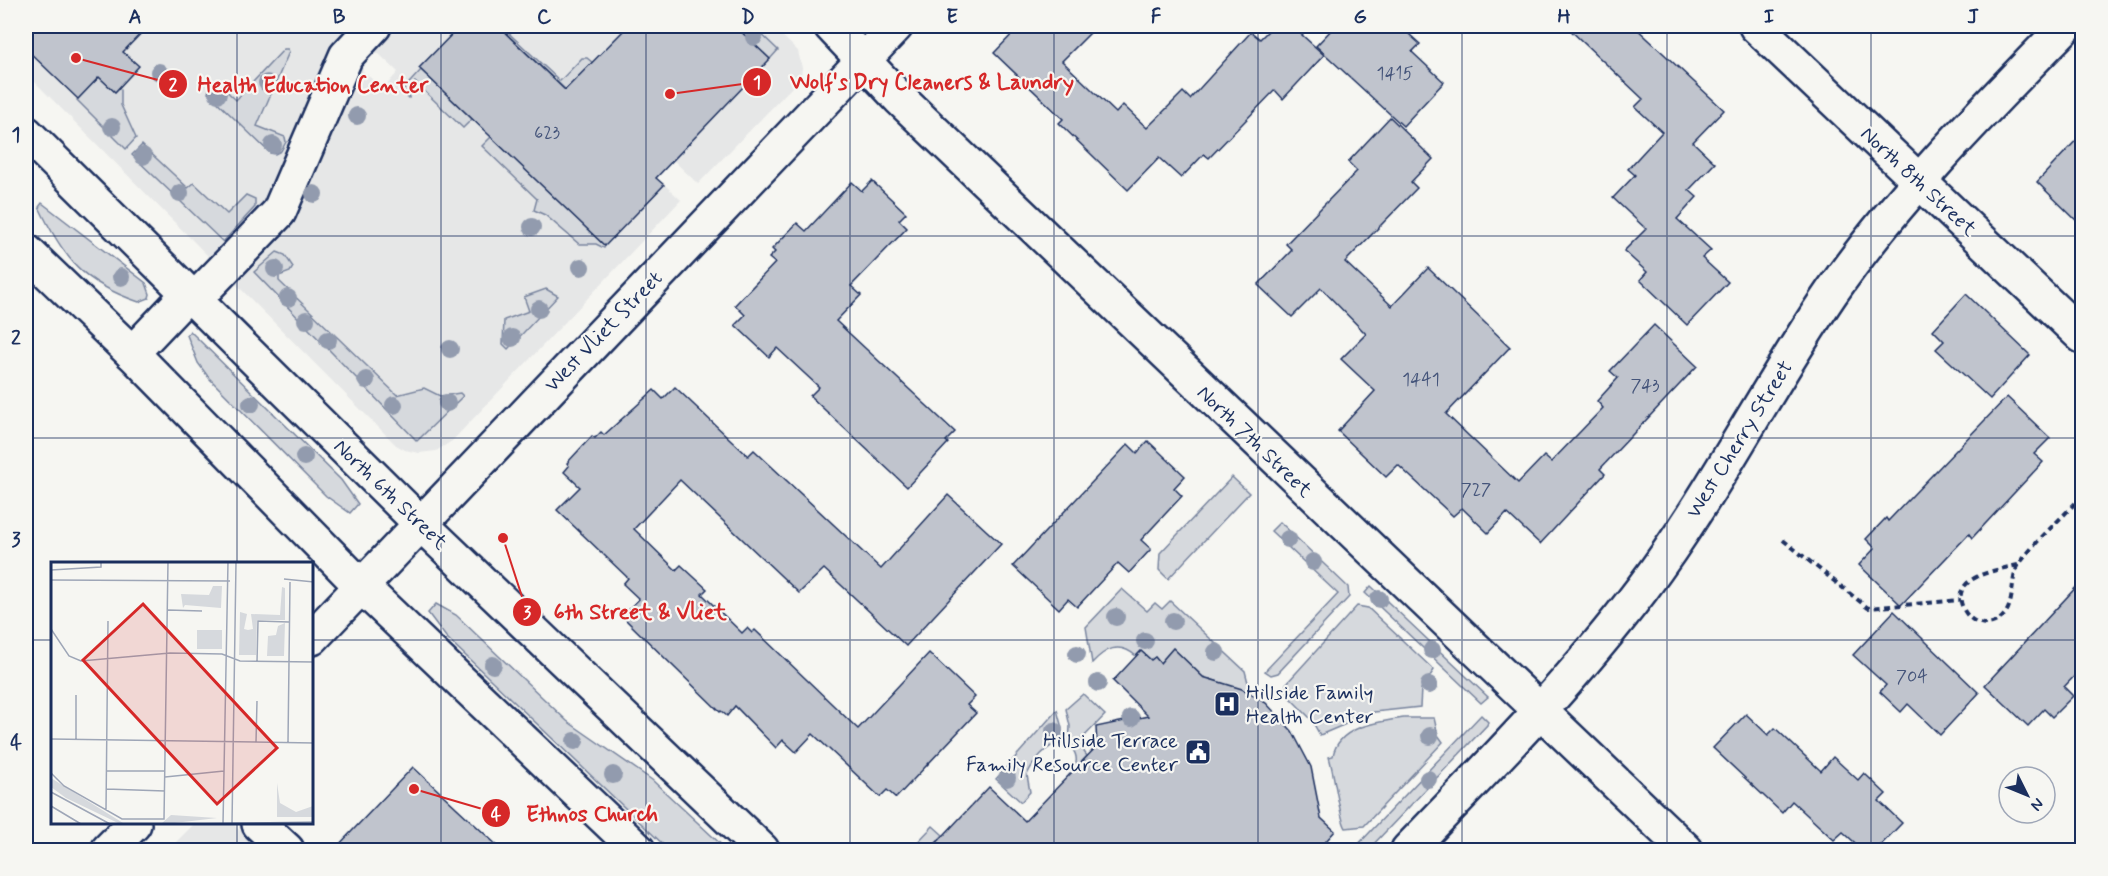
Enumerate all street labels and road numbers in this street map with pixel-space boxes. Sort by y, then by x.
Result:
street label: North 8th Street [1854,120,1983,243]
street label: West Vliet Street [539,265,669,398]
street label: West Cherry Street [1680,355,1800,524]
street label: North 7th Street [1190,379,1319,505]
street label: North 6th Street [327,433,454,557]

